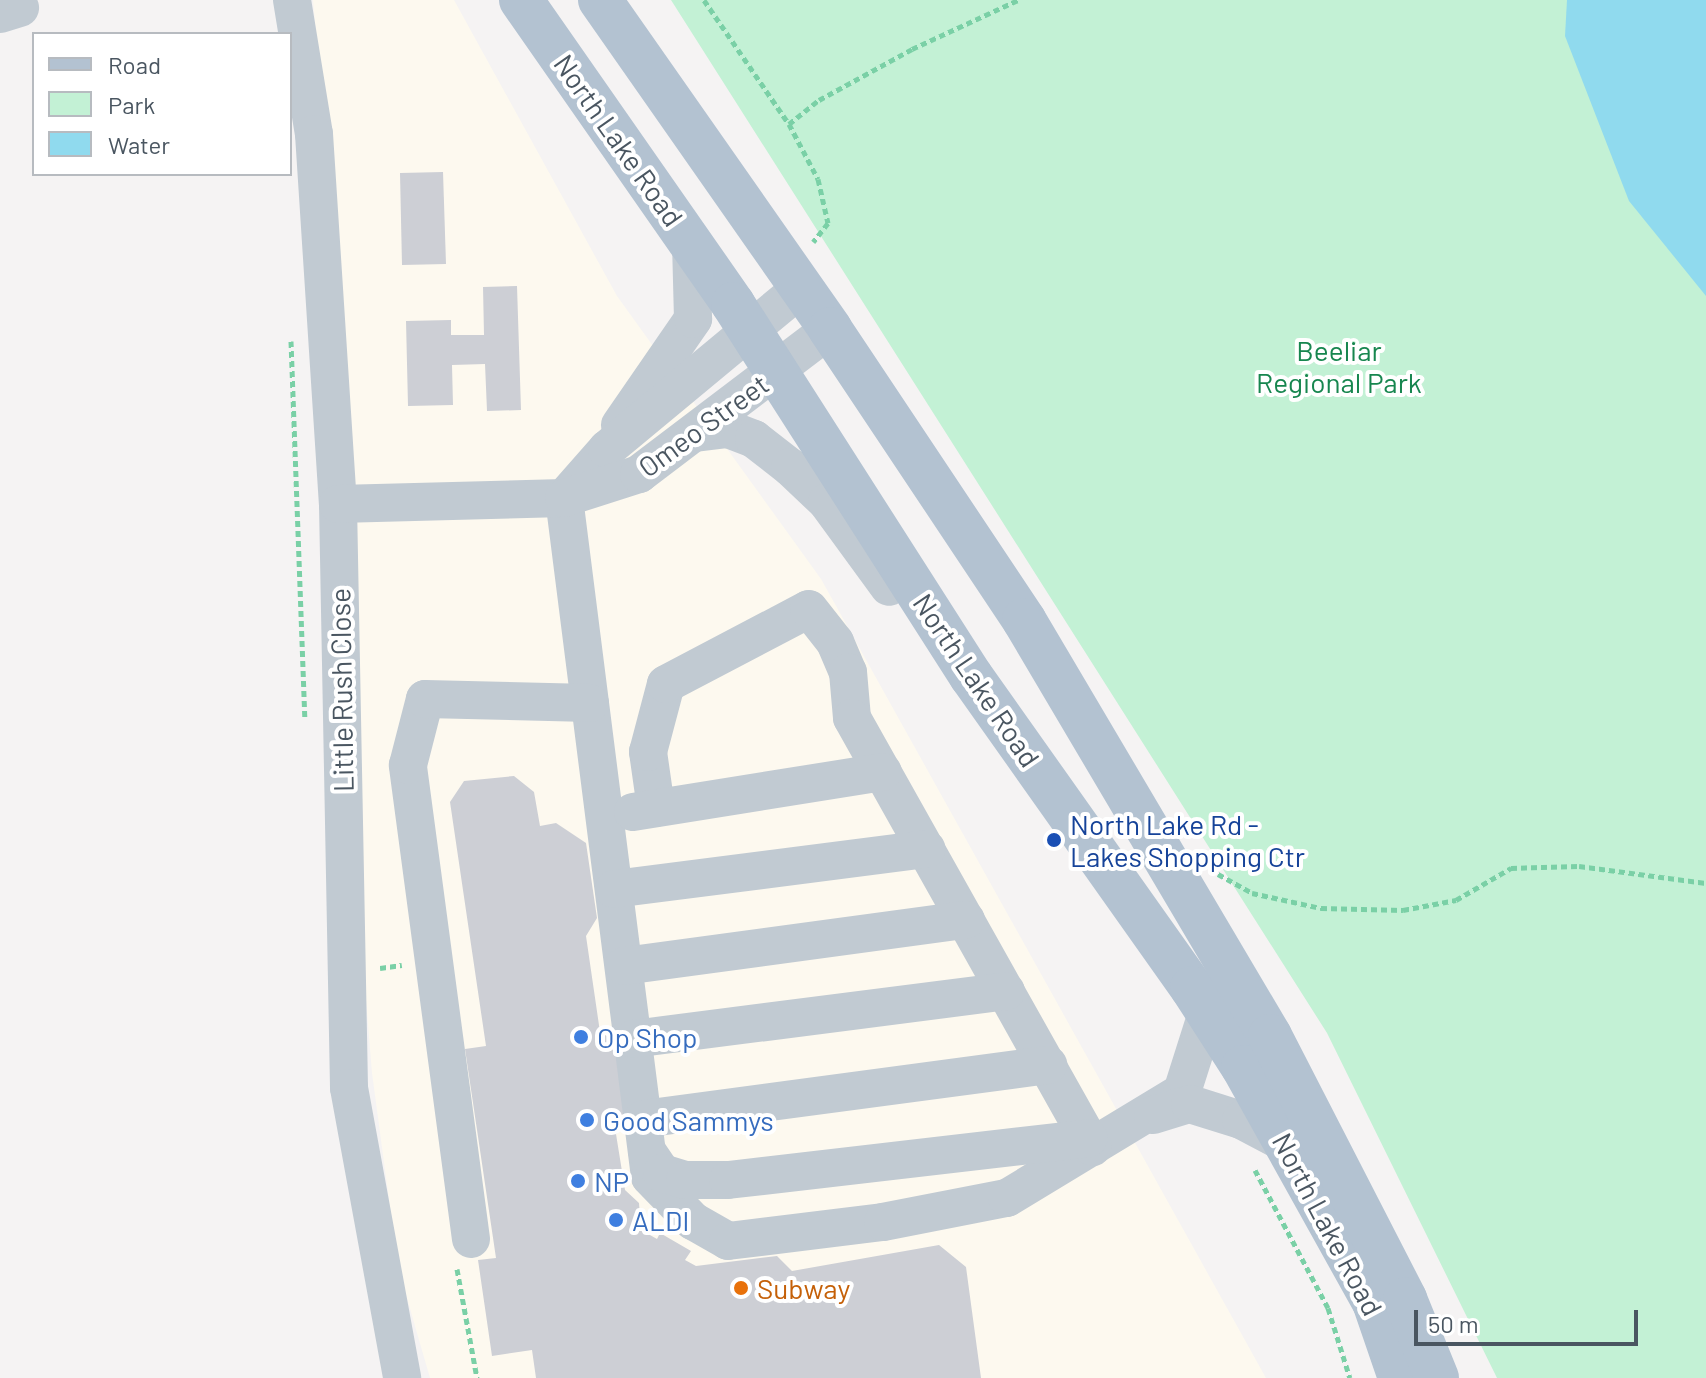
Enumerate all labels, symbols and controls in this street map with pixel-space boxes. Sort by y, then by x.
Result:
legend [32,32,292,176]
street label: North Lake Road [547,48,691,232]
text: Road [108,50,161,79]
text: Park [108,90,155,119]
text: Water [108,130,170,159]
park label: Beeliar Regional Park [1256,333,1422,399]
street label: Omeo Street [631,367,775,483]
street label: North Lake Road [907,587,1047,773]
street label: Little Rush Close [322,588,360,792]
place label: North Lake Rd - Lakes Shopping Ctr [1070,807,1305,873]
marker: North Lake Rd - Lakes Shopping Ctr [1045,831,1063,849]
place label: Op Shop [597,1020,697,1054]
marker: Op Shop [572,1028,590,1046]
place label: Good Sammys [603,1103,774,1137]
marker: Good Sammys [578,1111,596,1129]
street label: North Lake Road [1266,1127,1390,1321]
place label: NP [594,1164,629,1198]
marker: NP [569,1172,587,1190]
place label: ALDI [632,1203,689,1237]
marker: ALDI [607,1211,625,1229]
place label: Subway [757,1271,850,1305]
marker: Subway [732,1279,750,1297]
scale bar [1418,1294,1642,1344]
text: 50 m [1428,1309,1479,1338]

